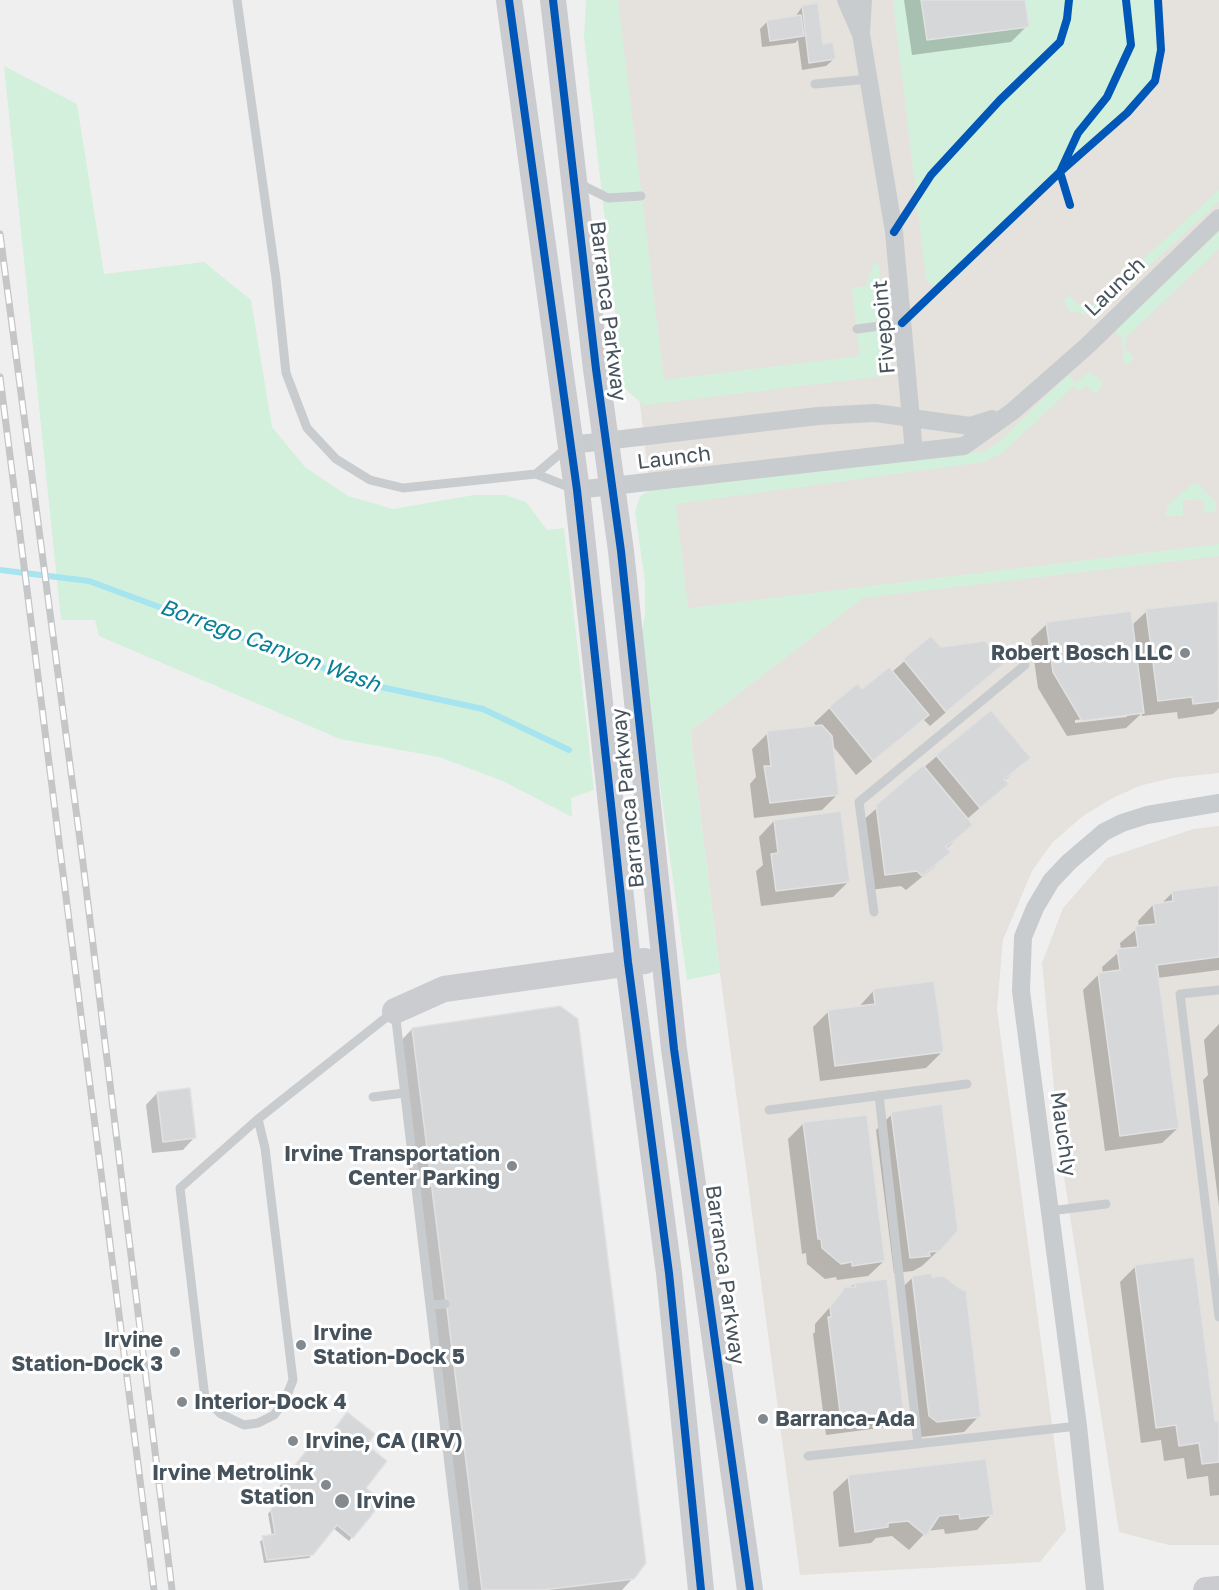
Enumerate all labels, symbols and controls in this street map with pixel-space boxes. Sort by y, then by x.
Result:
street label: Barranca Parkway [584,220,632,402]
street label: Launch [1080,252,1150,322]
street label: Fivepoint [867,279,901,375]
street label: Launch [636,441,712,475]
water label: Borrego Canyon Wash [156,594,384,698]
place label: Robert Bosch LLC [991,640,1173,666]
marker: Robert Bosch LLC [1178,646,1192,660]
street label: Barranca Parkway [606,707,650,889]
street label: Mauchly [1045,1090,1081,1178]
place label: Irvine Transportation Center Parking [284,1141,500,1191]
marker: Irvine Transportation Center Parking [505,1159,519,1173]
street label: Barranca Parkway [700,1184,750,1366]
place label: Irvine Station-Dock 5 [313,1320,465,1370]
place label: Irvine Station-Dock 3 [11,1327,163,1377]
marker: Irvine Station-Dock 5 [294,1338,308,1352]
marker: Irvine Station-Dock 3 [168,1345,182,1359]
place label: Interior-Dock 4 [194,1389,347,1415]
marker: Interior-Dock 4 [175,1395,189,1409]
place label: Barranca-Ada [775,1406,915,1432]
marker: Barranca-Ada [756,1412,770,1426]
place label: Irvine, CA (IRV) [305,1428,463,1454]
marker: Irvine, CA (IRV) [286,1434,300,1448]
place label: Irvine Metrolink Station [152,1460,314,1510]
marker: Irvine Metrolink Station [319,1478,333,1492]
place label: Irvine [356,1488,415,1514]
marker: Irvine [333,1492,351,1510]

